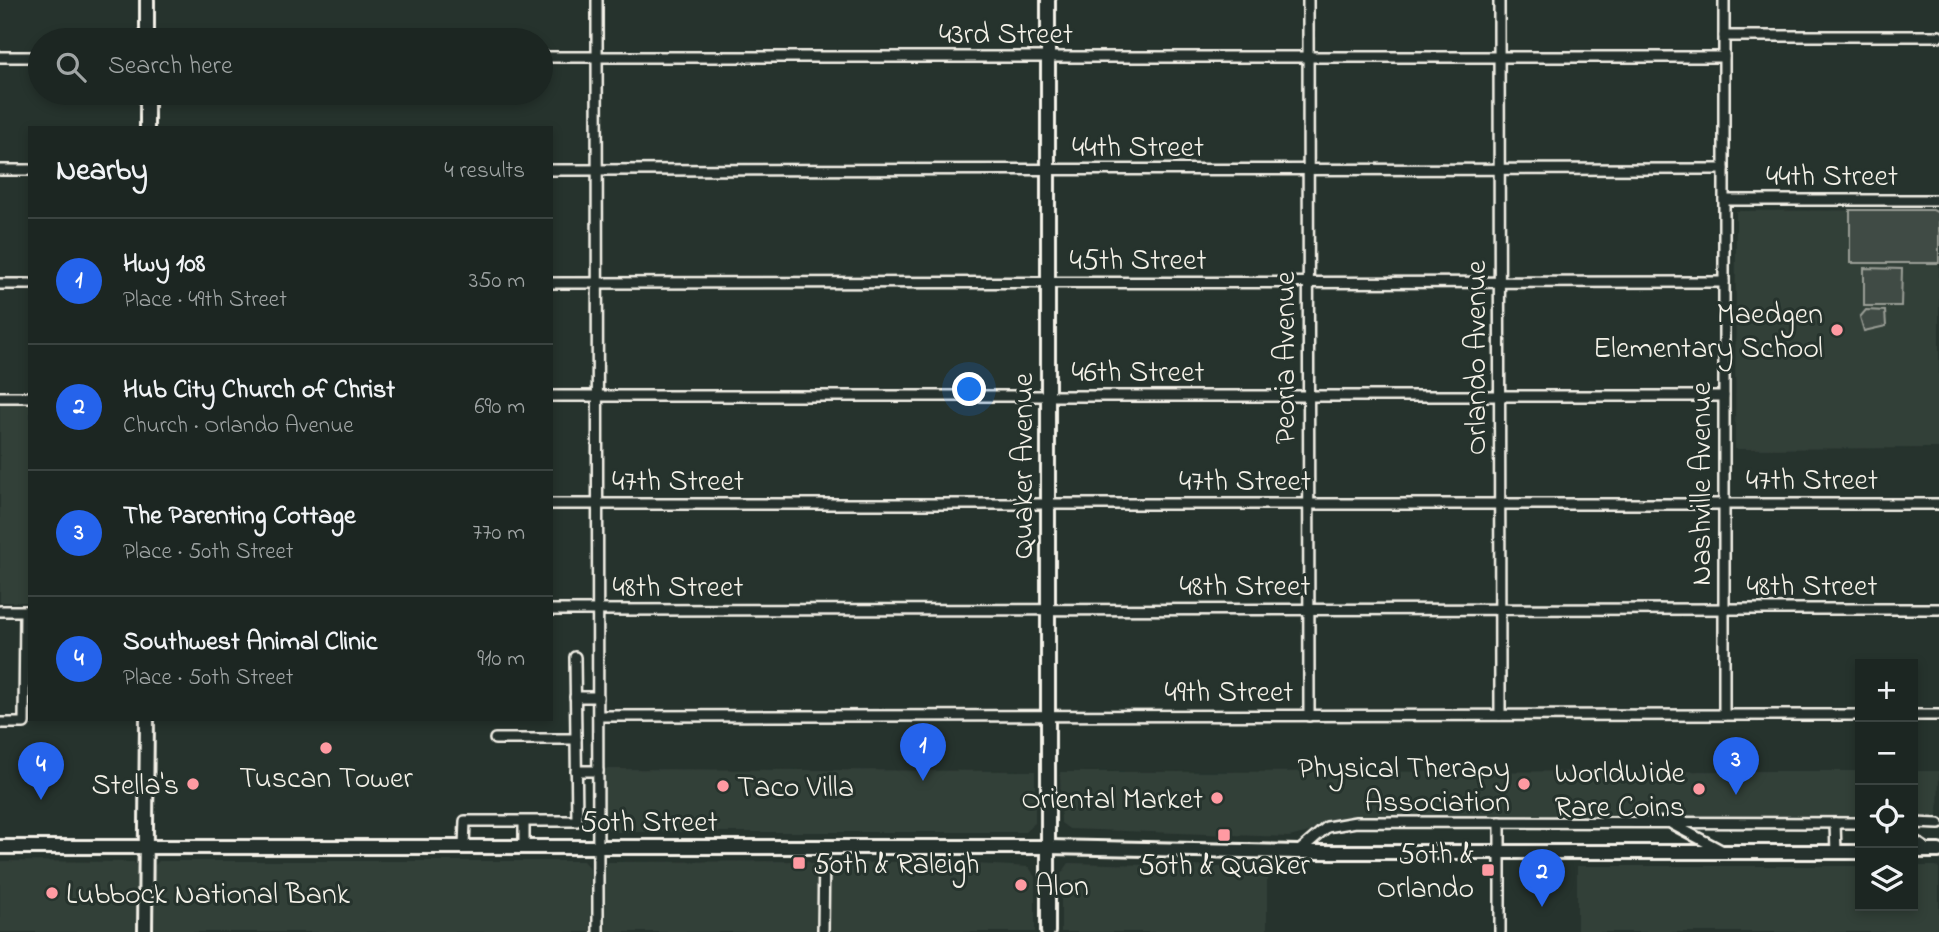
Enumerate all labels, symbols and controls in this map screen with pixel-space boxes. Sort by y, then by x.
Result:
street label: 43rd Street [939,14,1073,58]
search box [28,28,553,105]
icon: search [52,48,90,86]
text: Search here [108,48,233,86]
street label: 44th Street [1072,127,1204,171]
text: Nearby [56,150,148,194]
text: 4 results [444,155,525,188]
street label: 44th Street [1766,156,1898,200]
street label: 45th Street [1070,240,1206,284]
text: Hwy 108 [123,246,205,284]
street label: Orlando Avenue [1456,260,1500,455]
text: 1 [75,265,83,298]
text: 350 m [469,265,525,298]
street label: Peoria Avenue [1265,271,1309,444]
text: Place · 49th Street [123,284,287,317]
place label: Maedgen Elementary School [1593,294,1823,372]
marker: Maedgen Elementary School [1829,322,1845,338]
street label: 46th Street [1072,352,1205,396]
text: Hub City Church of Christ [123,372,395,410]
your location [952,372,986,406]
street label: Quaker Avenue [1003,373,1047,559]
street label: Nashville Avenue [1681,382,1725,586]
text: 2 [73,391,85,424]
text: 690 m [474,391,525,424]
text: Church · Orlando Avenue [123,410,354,443]
street label: 47th Street [1746,460,1878,504]
street label: 47th Street [612,461,744,505]
street label: 47th Street [1179,461,1311,505]
text: The Parenting Cottage [123,498,356,536]
text: 3 [74,517,84,550]
text: 770 m [473,517,525,550]
text: Place · 50th Street [123,536,294,569]
street label: 48th Street [1179,566,1311,610]
street label: 48th Street [1746,566,1878,610]
street label: 48th Street [612,567,744,611]
text: Southwest Animal Clinic [123,624,377,662]
text: 4 [74,643,84,676]
text: 910 m [477,643,525,676]
map controls [1855,659,1918,911]
button: + [1855,659,1918,722]
text: Place · 50th Street [123,662,294,695]
street label: 49th Street [1165,672,1293,716]
button: − [1855,722,1918,785]
pin: 1 [900,723,946,781]
pin: 3 [1713,737,1759,795]
marker: Tuscan Tower [318,740,334,756]
pin: 4 [18,742,64,800]
place label: Physical Therapy Association [1297,748,1510,826]
place label: WorldWide Rare Coins [1554,753,1686,831]
place label: Tuscan Tower [239,758,413,802]
place label: Stella's [92,765,179,809]
place label: Taco Villa [737,767,854,811]
marker: Stella's [185,776,201,792]
marker: Physical Therapy Association [1516,776,1532,792]
marker: Taco Villa [715,778,731,794]
place label: Oriental Market [1021,779,1203,823]
marker: WorldWide Rare Coins [1691,781,1707,797]
button: locate [1855,785,1918,848]
marker: Oriental Market [1209,790,1225,806]
street label: 50th Street [580,802,718,846]
marker: 50th & Quaker [1216,827,1232,843]
place label: 50th & Orlando [1377,834,1474,912]
place label: 50th & Raleigh [813,844,979,888]
place label: 50th & Quaker [1138,845,1310,889]
button: layers [1855,848,1918,911]
pin: 2 [1519,849,1565,907]
marker: 50th & Raleigh [791,855,807,871]
marker: 50th & Orlando [1480,862,1496,878]
place label: Alon [1035,866,1089,910]
place label: Lubbock National Bank [66,874,351,918]
marker: Alon [1013,877,1029,893]
marker: Lubbock National Bank [44,885,60,901]

